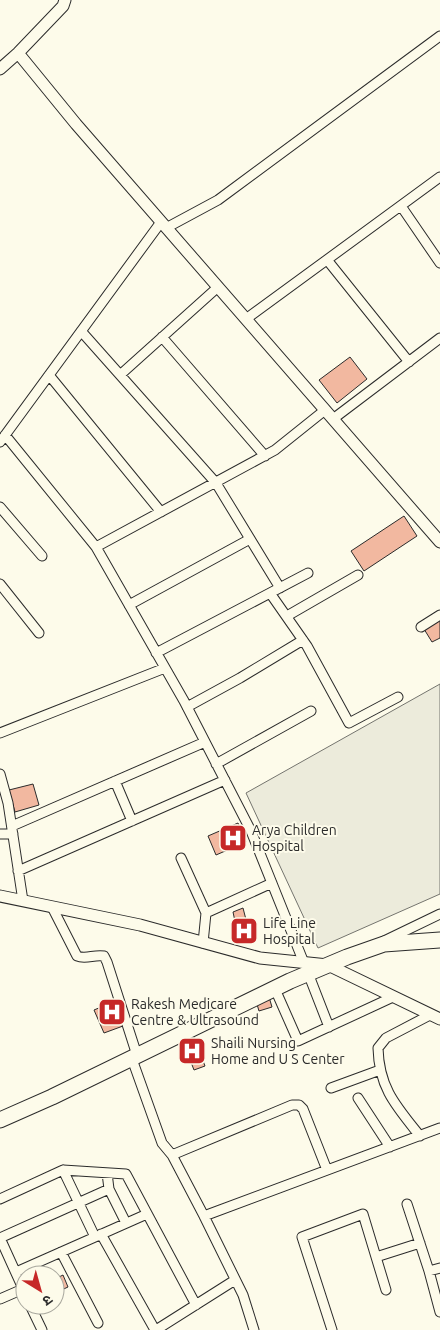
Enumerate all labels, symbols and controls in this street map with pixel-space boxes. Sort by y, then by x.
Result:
place label: Arya Children Hospital [252,822,337,854]
hospital icon: Arya Children Hospital [218,823,248,853]
place label: Life Line Hospital [263,915,316,947]
hospital icon: Life Line Hospital [229,916,259,946]
place label: Rakesh Medicare Centre & Ultrasound [131,996,259,1028]
hospital icon: Rakesh Medicare Centre & Ultrasound [97,997,127,1027]
place label: Shaili Nursing Home and U S Center [211,1035,345,1067]
hospital icon: Shaili Nursing Home and U S Center [177,1036,207,1066]
north arrow [15,1265,65,1315]
text: उ [39,1292,56,1310]

